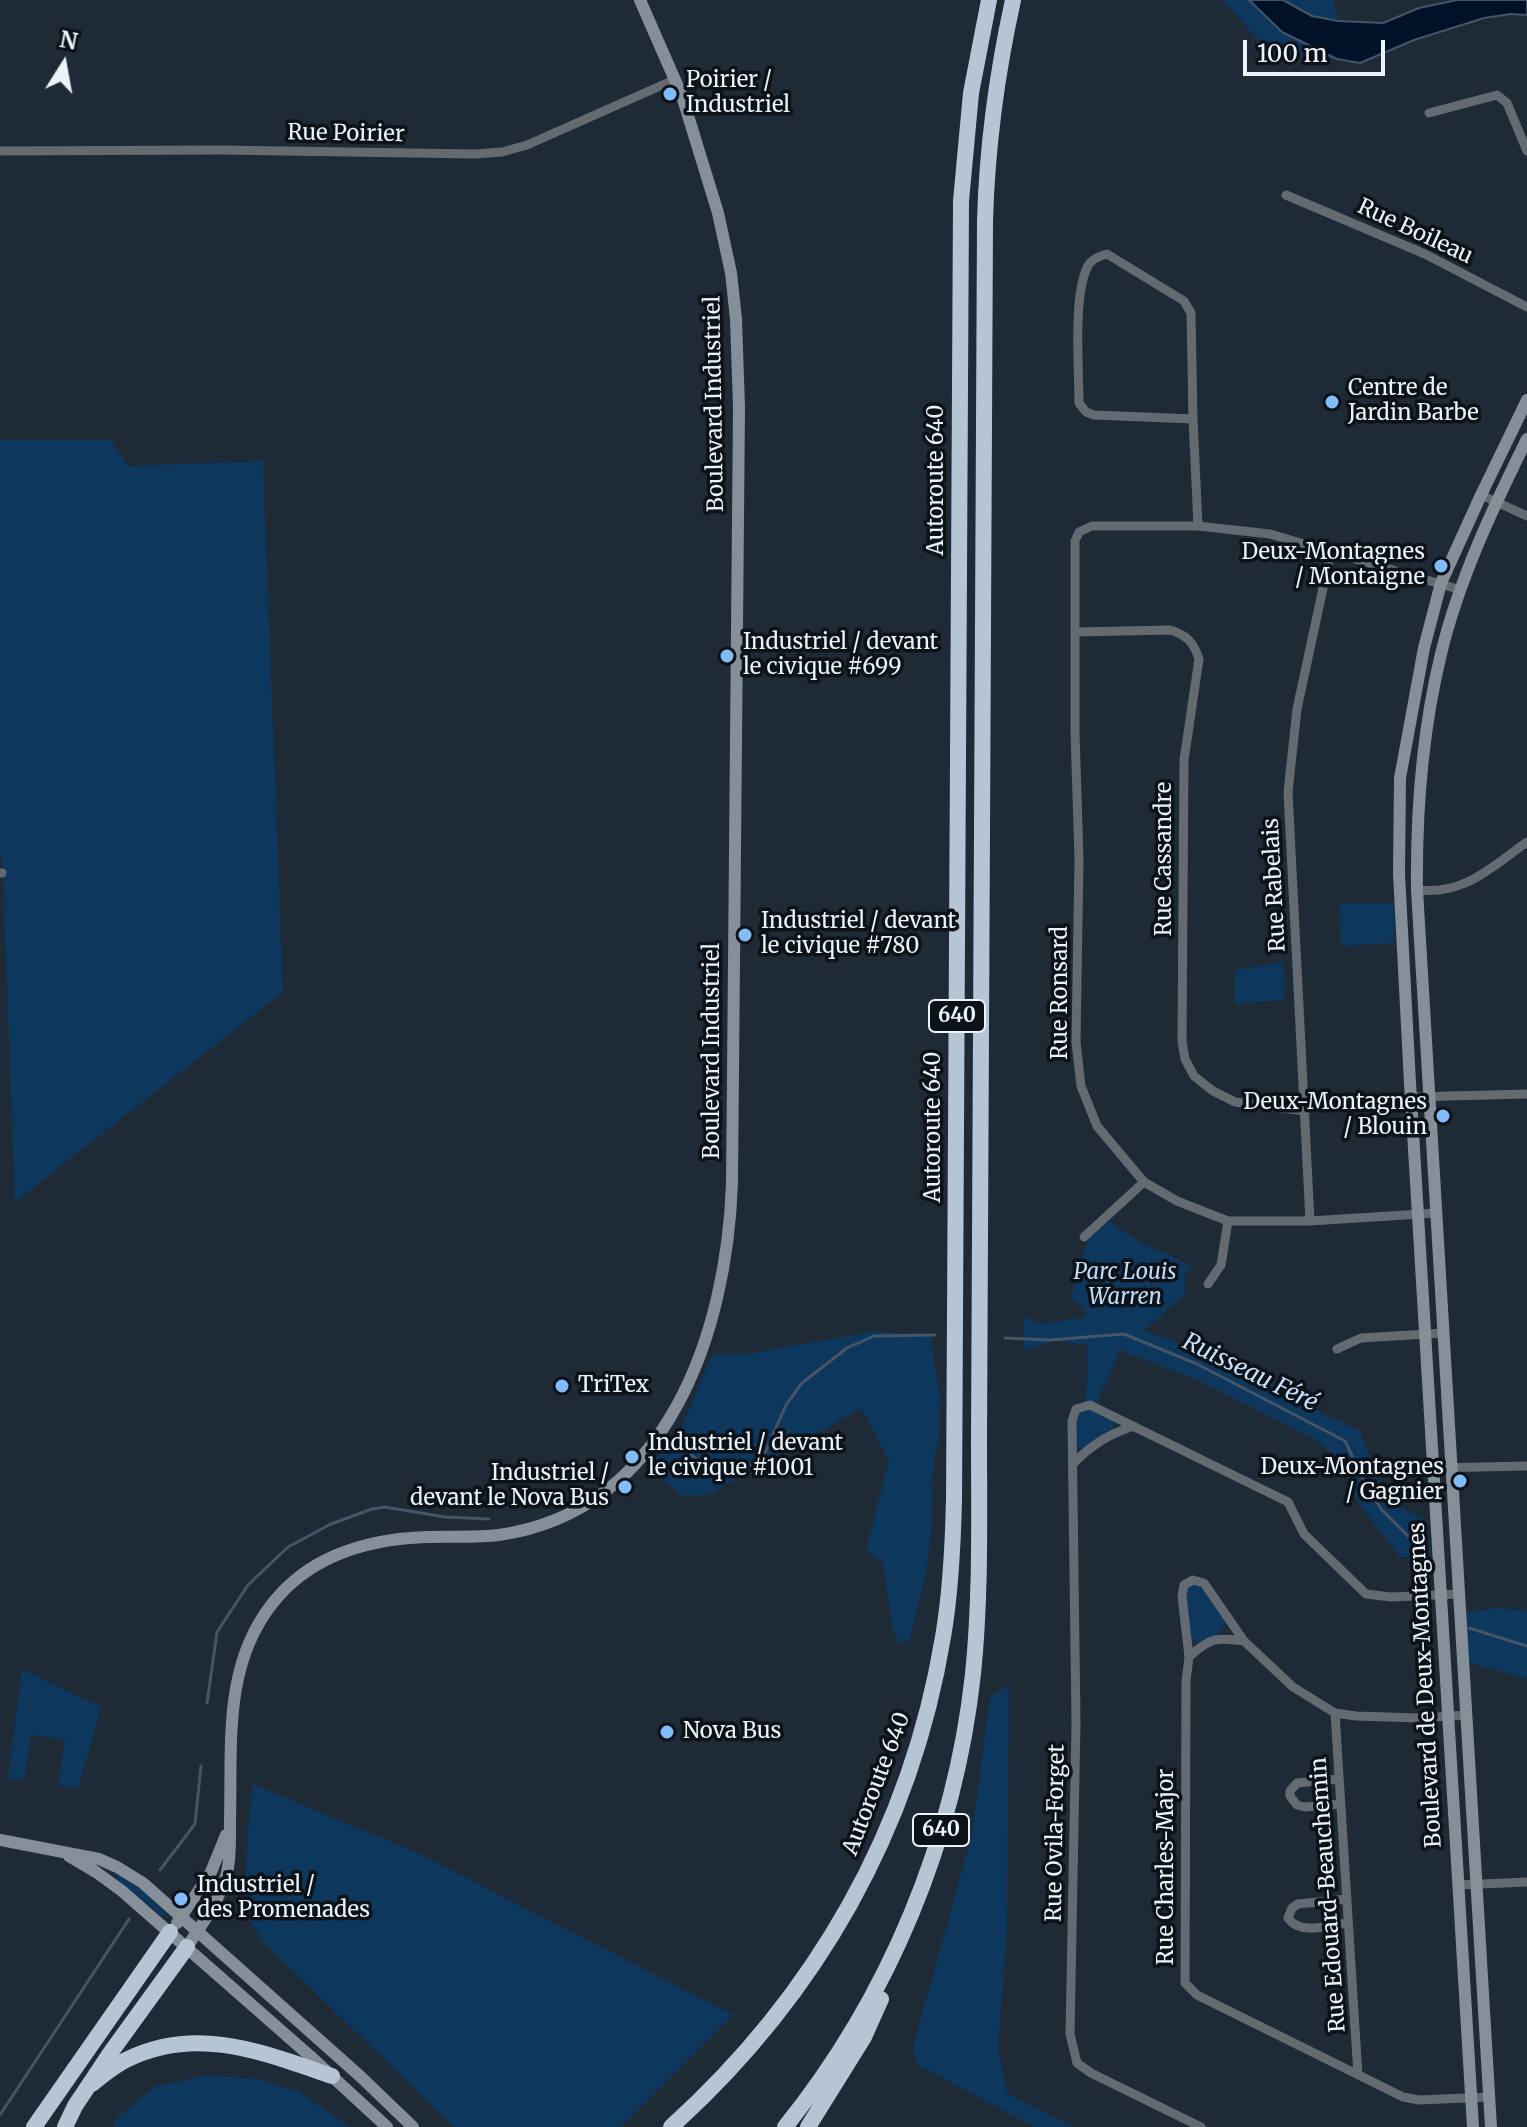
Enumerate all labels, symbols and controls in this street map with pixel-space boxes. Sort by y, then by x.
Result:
north arrow [24,24,104,104]
scale bar [1247,24,1389,74]
text: N [57,25,80,56]
text: 100 m [1257,38,1327,69]
place label: Poirier / Industriel [686,68,790,120]
marker: Poirier / Industriel [661,85,679,103]
street label: Rue Poirier [287,120,405,148]
street label: Rue Boileau [1353,194,1477,270]
street label: Boulevard Industriel [700,296,730,512]
place label: Centre de Jardin Barbe [1348,376,1479,428]
marker: Centre de Jardin Barbe [1323,393,1341,411]
street label: Autoroute 640 [924,405,950,555]
place label: Deux-Montagnes / Montaigne [1241,540,1425,592]
marker: Deux-Montagnes / Montaigne [1432,557,1450,575]
place label: Industriel / devant le civique #699 [743,630,938,682]
marker: Industriel / devant le civique #699 [718,647,736,665]
street label: Rue Cassandre [1152,782,1178,936]
street label: Rue Rabelais [1258,817,1292,953]
place label: Industriel / devant le civique #780 [761,909,956,960]
marker: Industriel / devant le civique #780 [736,926,754,944]
street label: Rue Ronsard [1048,926,1074,1060]
street label: Boulevard Industriel [700,943,726,1159]
road number: 640 [929,1000,985,1032]
street label: Autoroute 640 [921,1052,947,1202]
place label: Deux-Montagnes / Blouin [1243,1090,1427,1142]
marker: Deux-Montagnes / Blouin [1434,1107,1452,1125]
park label: Parc Louis Warren [1073,1260,1177,1312]
water label: Ruisseau Féré [1178,1328,1322,1418]
place label: TriTex [578,1373,649,1399]
marker: TriTex [553,1377,571,1395]
place label: Industriel / devant le civique #1001 [648,1431,843,1482]
marker: Industriel / devant le civique #1001 [623,1448,641,1466]
place label: Deux-Montagnes / Gagnier [1260,1455,1444,1506]
place label: Industriel / devant le Nova Bus [410,1461,609,1512]
marker: Deux-Montagnes / Gagnier [1451,1472,1469,1490]
marker: Industriel / devant le Nova Bus [616,1478,634,1496]
street label: Boulevard de Deux-Montagnes [1404,1522,1448,1848]
street label: Autoroute 640 [838,1709,916,1859]
place label: Nova Bus [683,1719,781,1745]
marker: Nova Bus [658,1723,676,1741]
street label: Rue Ovila-Forget [1041,1744,1071,1922]
street label: Rue Edouard-Beauchemin [1306,1757,1352,2033]
street label: Rue Charles-Major [1154,1769,1180,1965]
road number: 640 [913,1814,969,1846]
place label: Industriel / des Promenades [197,1873,370,1924]
marker: Industriel / des Promenades [172,1890,190,1908]

